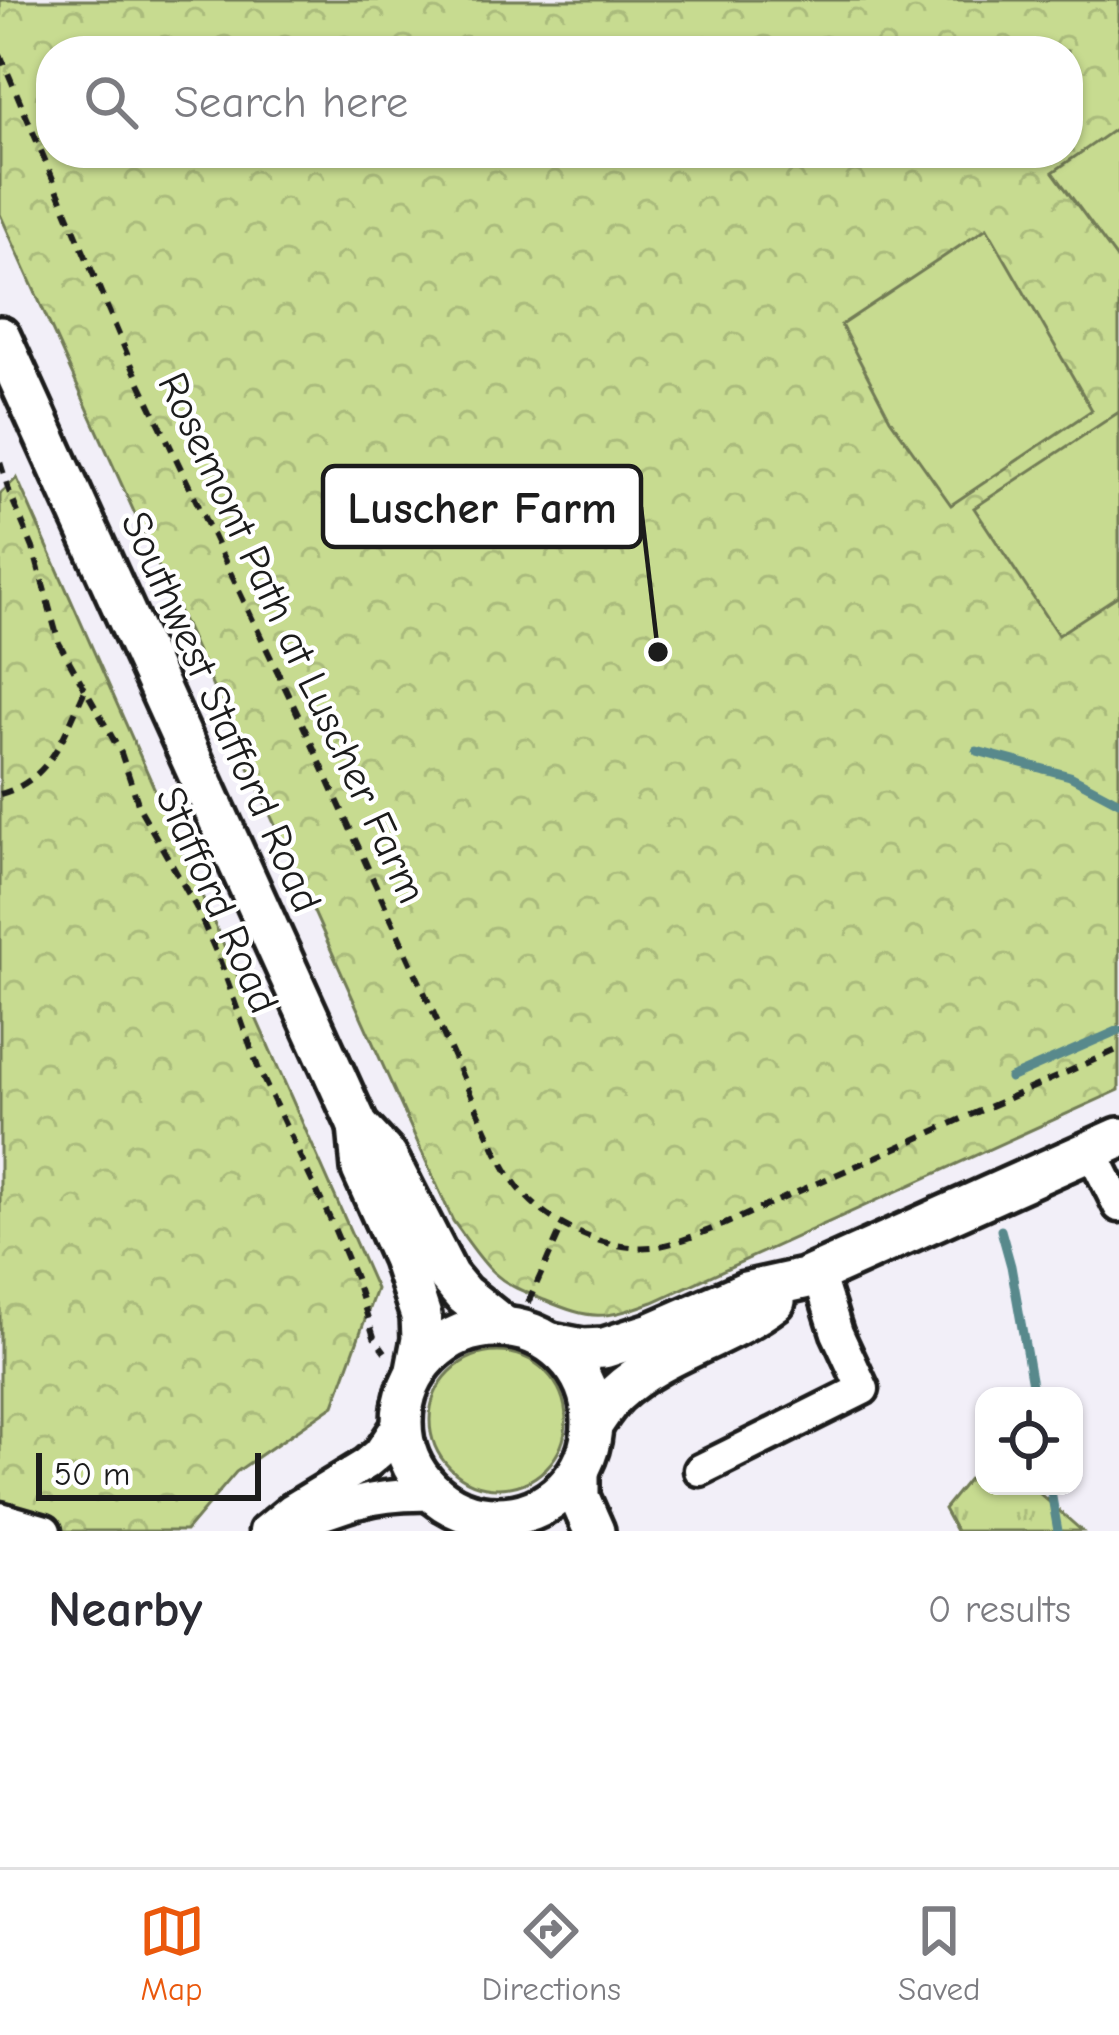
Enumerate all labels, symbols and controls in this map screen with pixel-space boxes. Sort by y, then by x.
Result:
search box [36,36,1083,168]
icon: search [78,69,144,135]
text: Search here [174,76,408,128]
street label: Rosemont Path at Luscher Farm [147,365,437,911]
callout: Luscher Farm [323,466,641,547]
text: Luscher Farm [347,482,617,534]
street label: Southwest Stafford Road [110,504,332,920]
street label: Stafford Road [145,779,289,1021]
map controls [975,1387,1083,1495]
button: locate [975,1387,1083,1495]
scale bar [36,1447,261,1500]
text: 50 m [54,1455,130,1493]
text: Nearby [48,1580,202,1639]
text: 0 results [928,1587,1071,1632]
tab: Map [139,1898,205,2008]
tab: Directions [482,1898,621,2008]
tab: Saved [898,1898,980,2008]

